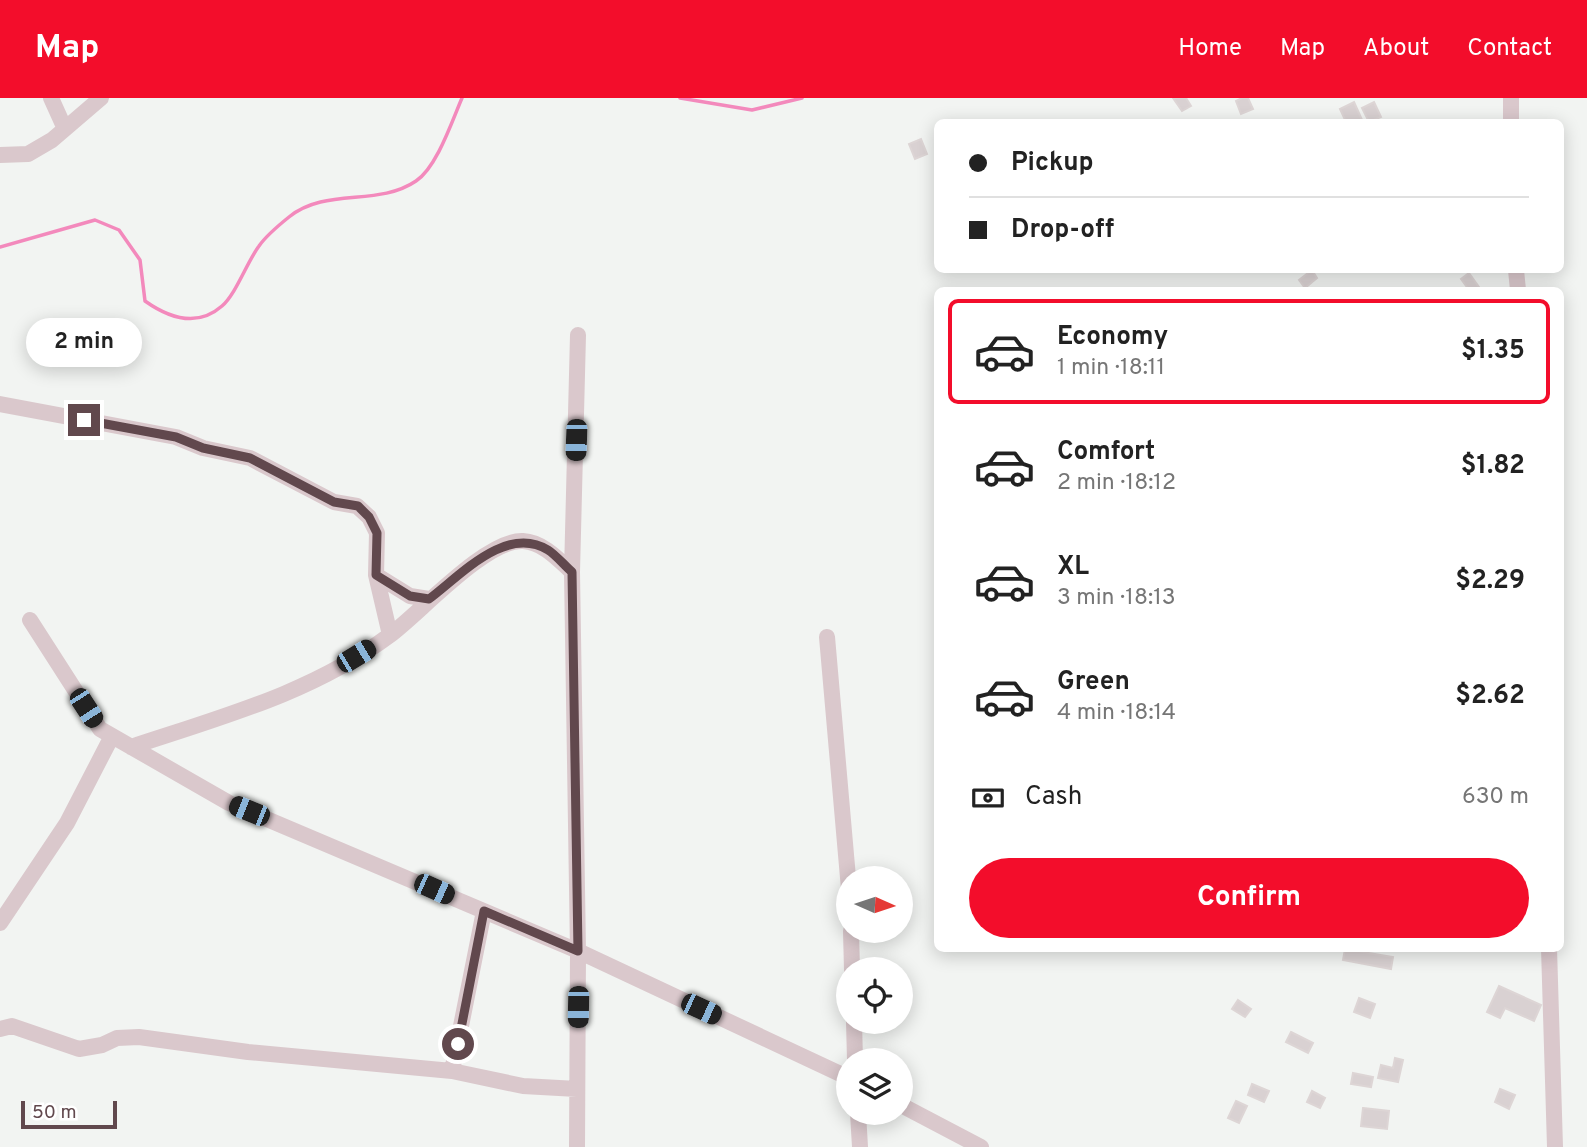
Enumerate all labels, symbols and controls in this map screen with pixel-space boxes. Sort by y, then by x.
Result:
text: Map [35,28,99,70]
text: Home [1178,34,1242,64]
text: Map [1280,34,1325,64]
text: About [1363,34,1429,64]
text: Contact [1467,34,1552,64]
text: Pickup [1011,147,1094,180]
text: Drop-off [1011,214,1114,247]
callout: 2 min [26,318,142,368]
icon: car [973,320,1036,383]
text: Economy [1057,321,1168,354]
text: 2 min [54,328,114,357]
text: $1.35 [1461,335,1525,368]
text: 1 min · 18:11 [1057,354,1165,383]
route end [68,404,100,436]
car [565,419,588,461]
icon: car [973,435,1036,498]
text: Comfort [1057,436,1155,469]
text: $1.82 [1461,450,1525,483]
text: 2 min · 18:12 [1057,469,1176,498]
icon: car [973,550,1036,613]
text: XL [1057,551,1089,584]
text: $2.29 [1455,565,1525,598]
text: 3 min · 18:13 [1057,584,1176,613]
car [333,636,380,676]
icon: car [973,665,1036,728]
text: Green [1057,666,1130,699]
text: $2.62 [1455,680,1525,713]
car [66,685,107,731]
text: 4 min · 18:14 [1057,699,1176,728]
icon: cash [969,779,1007,817]
text: Cash [1025,781,1082,814]
text: 630 m [1462,783,1529,812]
car [226,793,273,829]
button: Confirm [969,858,1529,938]
north arrow [836,866,914,943]
map controls [836,866,913,1125]
car [411,871,458,907]
button: locate [836,957,913,1034]
car [568,986,589,1028]
car [678,991,725,1027]
route start [442,1028,474,1060]
button: layers [836,1048,913,1125]
scale bar [21,1098,117,1130]
text: 50 m [32,1101,77,1125]

